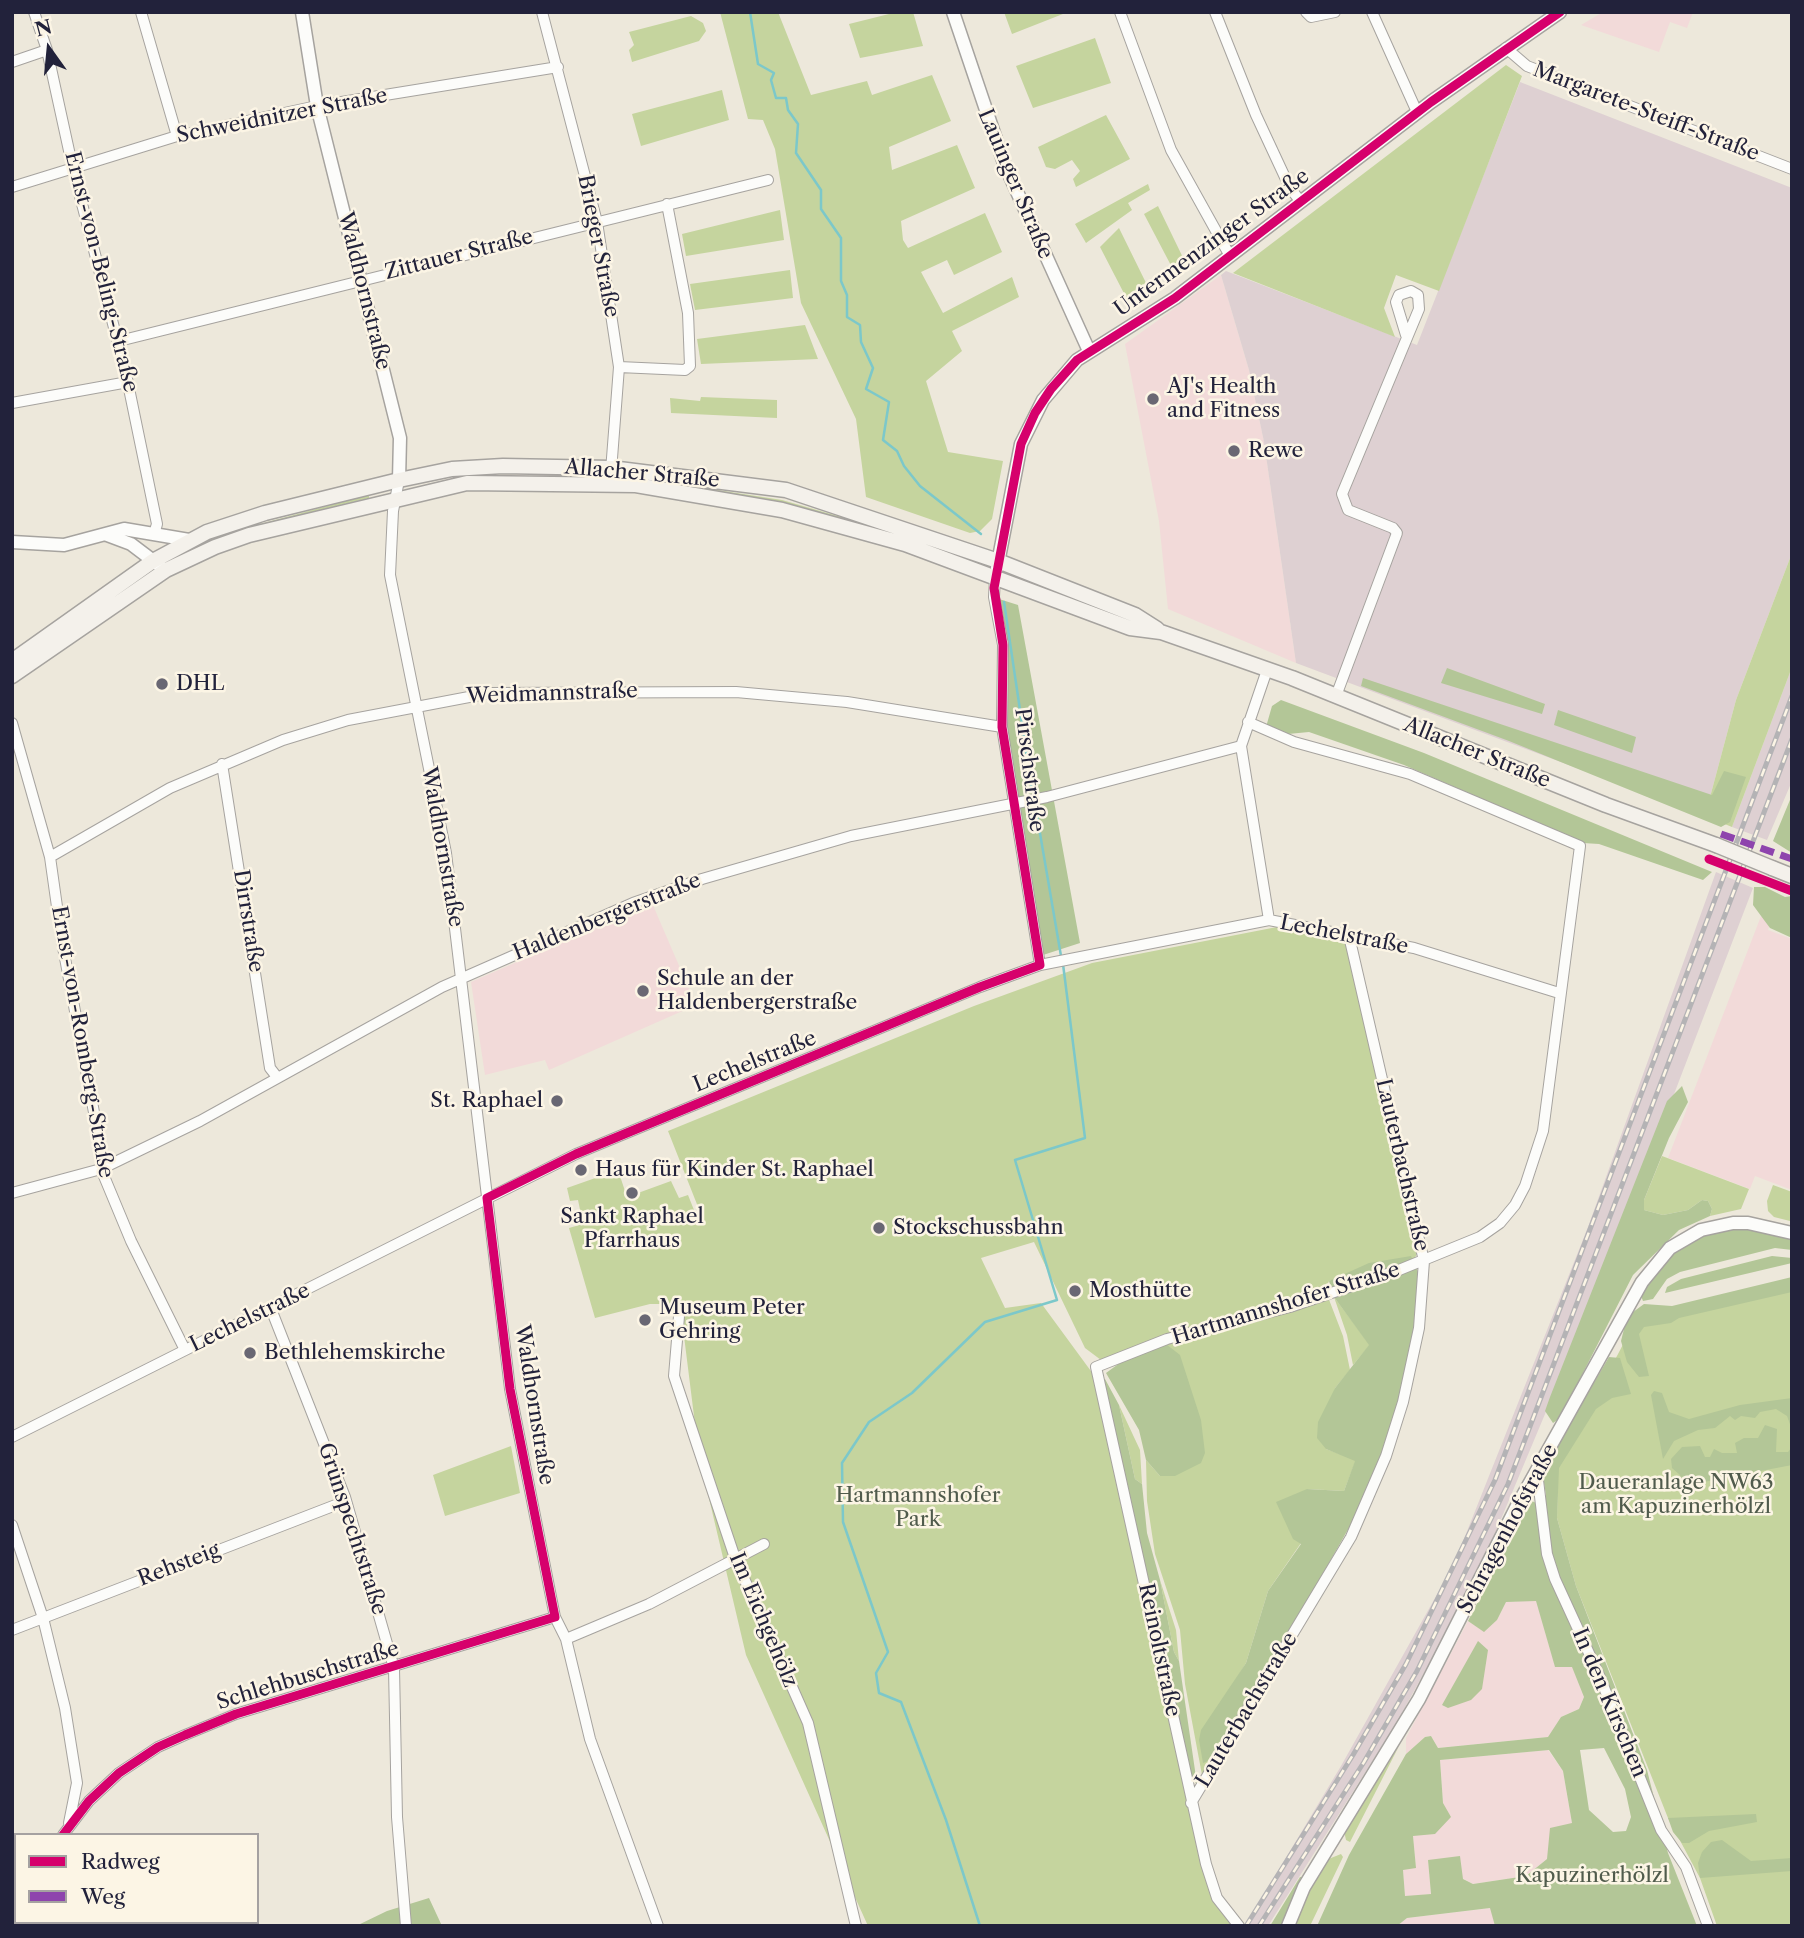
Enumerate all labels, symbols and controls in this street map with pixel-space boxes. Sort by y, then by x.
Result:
north arrow [14,14,84,84]
text: N [32,15,54,41]
street label: Margarete-Steiff-Straße [1529,57,1763,167]
street label: Schweidnitzer Straße [174,83,390,149]
street label: Lauinger Straße [972,105,1058,263]
street label: Ernst-von-Beling-Straße [59,149,143,395]
street label: Untermenzinger Straße [1110,164,1314,322]
street label: Brieger Straße [572,172,624,320]
street label: Waldhornstraße [332,209,396,373]
street label: Zittauer Straße [382,224,536,286]
place label: AJ's Health and Fitness [1167,374,1280,424]
marker: AJ's Health and Fitness [1145,391,1161,407]
place label: Rewe [1248,438,1303,464]
marker: Rewe [1226,443,1242,459]
street label: Allacher Straße [563,455,721,493]
place label: DHL [176,671,225,697]
marker: DHL [154,676,170,692]
street label: Weidmannstraße [466,678,638,710]
street label: Pirschstraße [1009,706,1049,834]
street label: Allacher Straße [1400,712,1554,794]
street label: Waldhornstraße [416,765,468,929]
street label: Dirrstraße [227,868,269,974]
street label: Haldenbergerstraße [509,868,705,966]
street label: Ernst-von-Romberg-Straße [46,904,118,1180]
street label: Lechelstraße [1278,910,1410,960]
place label: Schule an der Haldenbergerstraße [657,966,857,1016]
marker: Schule an der Haldenbergerstraße [635,983,651,999]
street label: Lechelstraße [690,1026,820,1098]
street label: Lauterbachstraße [1370,1076,1434,1254]
place label: St. Raphael [430,1088,543,1114]
marker: St. Raphael [549,1093,565,1109]
place label: Haus für Kinder St. Raphael [595,1157,874,1183]
marker: Haus für Kinder St. Raphael [573,1162,589,1178]
marker: Sankt Raphael Pfarrhaus [624,1185,640,1201]
place label: Sankt Raphael Pfarrhaus [560,1204,704,1254]
place label: Stockschussbahn [893,1215,1064,1241]
marker: Stockschussbahn [871,1220,887,1236]
street label: Hartmannshofer Straße [1169,1257,1403,1351]
street label: Lechelstraße [186,1278,314,1358]
place label: Mosthütte [1089,1278,1191,1304]
marker: Mosthütte [1067,1283,1083,1299]
place label: Museum Peter Gehring [659,1295,805,1345]
marker: Museum Peter Gehring [637,1312,653,1328]
street label: Waldhornstraße [509,1323,559,1487]
place label: Bethlehemskirche [264,1340,446,1366]
marker: Bethlehemskirche [242,1345,258,1361]
street label: Grünspechtstraße [312,1440,392,1618]
street label: Schragenhofstraße [1453,1440,1563,1618]
park label: Daueranlage NW63 am Kapuzinerhölzl [1579,1470,1773,1520]
park label: Hartmannshofer Park [835,1483,1001,1533]
street label: Rehsteig [134,1538,224,1592]
street label: Im Eichgehölz [723,1549,803,1691]
street label: Reinoltstraße [1133,1581,1185,1719]
street label: In den Kirschen [1566,1625,1652,1781]
street label: Lauterbachstraße [1191,1628,1303,1792]
street label: Schlehbuschstraße [214,1636,402,1716]
legend [14,1833,259,1924]
text: Radweg [81,1849,160,1874]
park label: Kapuzinerhölzl [1515,1863,1669,1889]
text: Weg [81,1884,125,1909]

